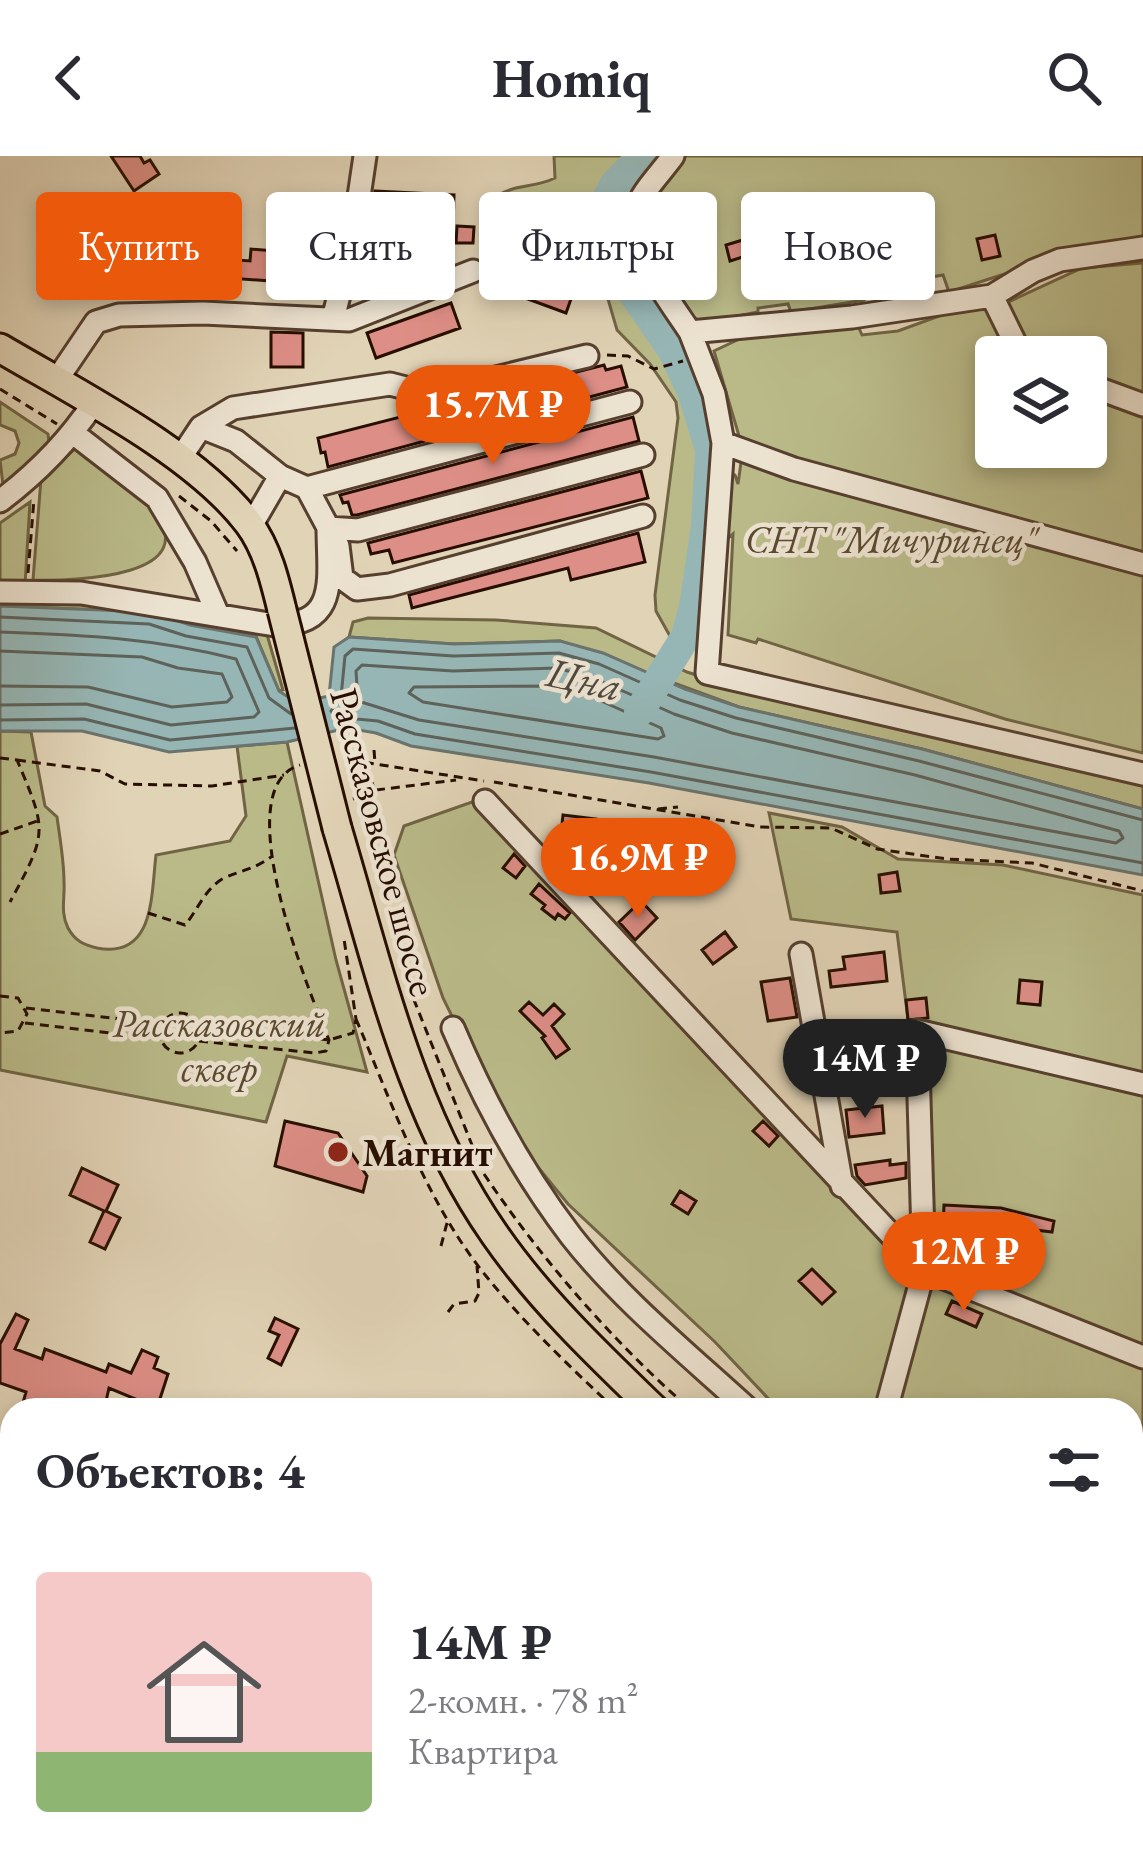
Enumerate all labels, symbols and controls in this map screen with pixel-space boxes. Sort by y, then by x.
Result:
text: Homiq [492,43,651,113]
icon: back [36,45,102,111]
icon: search [1041,45,1107,111]
chip: Купить [36,192,242,300]
chip: Снять [266,192,455,300]
chip: Фильтры [479,192,717,300]
chip: Новое [741,192,935,300]
map controls [975,336,1107,468]
button: layers [975,336,1107,468]
pin: 15.7M ₽ [382,365,604,467]
text: 15.7M ₽ [423,378,563,429]
park label: СНТ "Мичуринец" [745,513,1041,564]
water label: Цна [540,644,627,714]
street label: Рассказовское шоссе [318,682,450,1002]
pin: 16.9M ₽ [527,818,749,920]
text: 16.9M ₽ [568,831,708,882]
park label: Рассказовский сквер [112,997,326,1093]
pin: 14M ₽ [781,1019,949,1121]
text: 14M ₽ [810,1032,920,1083]
place label: Магнит [362,1127,493,1178]
marker: Магнит [325,1139,351,1165]
pin: 12M ₽ [880,1212,1048,1314]
text: 12M ₽ [909,1225,1019,1276]
text: Объектов: 4 [36,1437,305,1503]
icon: filters [1041,1437,1107,1503]
text: 14M ₽ [408,1608,552,1674]
icon: home [132,1620,276,1764]
text: 2-комн. · 78 m² [408,1674,639,1725]
text: Квартира [408,1725,558,1776]

